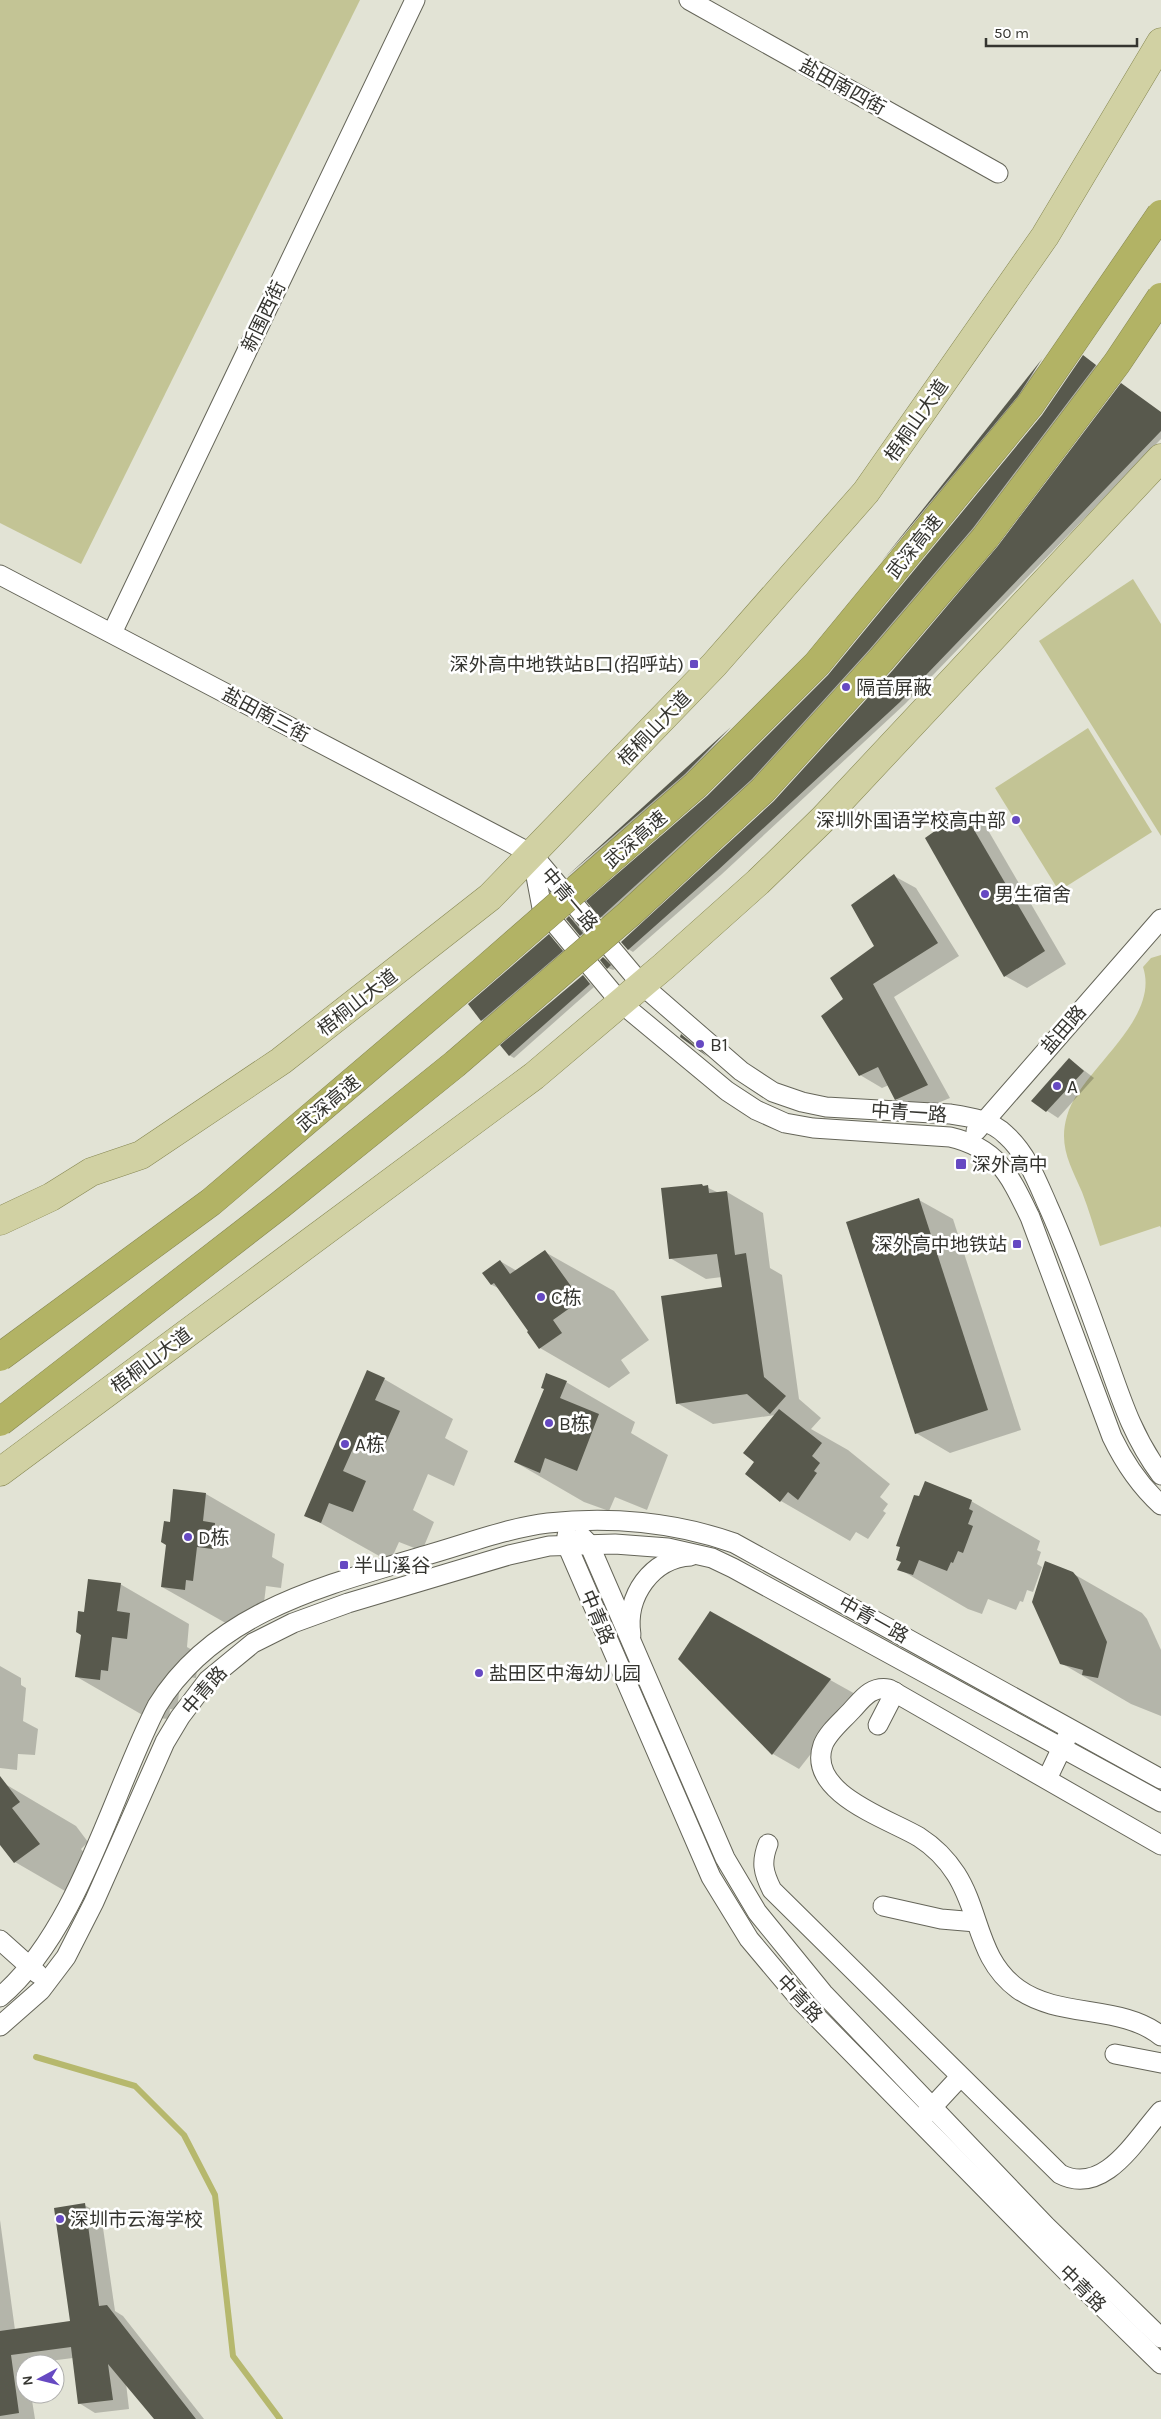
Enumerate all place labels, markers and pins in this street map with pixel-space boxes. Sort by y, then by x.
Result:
place label: 深外高中地铁站B口(招呼站) [450,654,684,676]
marker: 深外高中地铁站B口(招呼站) [688,658,700,670]
place label: 隔音屏蔽 [856,677,932,699]
marker: 隔音屏蔽 [840,681,852,693]
place label: 深圳外国语学校高中部 [816,810,1006,832]
marker: 深圳外国语学校高中部 [1010,814,1022,826]
place label: 男生宿舍 [995,884,1071,906]
marker: 男生宿舍 [979,888,991,900]
place label: B1 [710,1034,728,1056]
marker: B1 [694,1038,706,1050]
place label: A [1067,1076,1078,1098]
marker: A [1051,1080,1063,1092]
place label: 深外高中 [972,1154,1048,1176]
marker: 深外高中 [954,1157,968,1171]
place label: 深外高中地铁站 [874,1234,1007,1256]
marker: 深外高中地铁站 [1011,1238,1023,1250]
place label: C栋 [551,1287,582,1309]
marker: C栋 [535,1291,547,1303]
place label: B栋 [559,1413,590,1435]
marker: B栋 [543,1417,555,1429]
place label: A栋 [355,1434,385,1456]
marker: A栋 [339,1438,351,1450]
place label: D栋 [198,1527,230,1549]
marker: D栋 [182,1531,194,1543]
place label: 半山溪谷 [354,1555,430,1577]
marker: 半山溪谷 [338,1559,350,1571]
place label: 盐田区中海幼儿园 [489,1663,641,1685]
marker: 盐田区中海幼儿园 [473,1667,485,1679]
place label: 深圳市云海学校 [70,2209,203,2231]
marker: 深圳市云海学校 [54,2213,66,2225]

